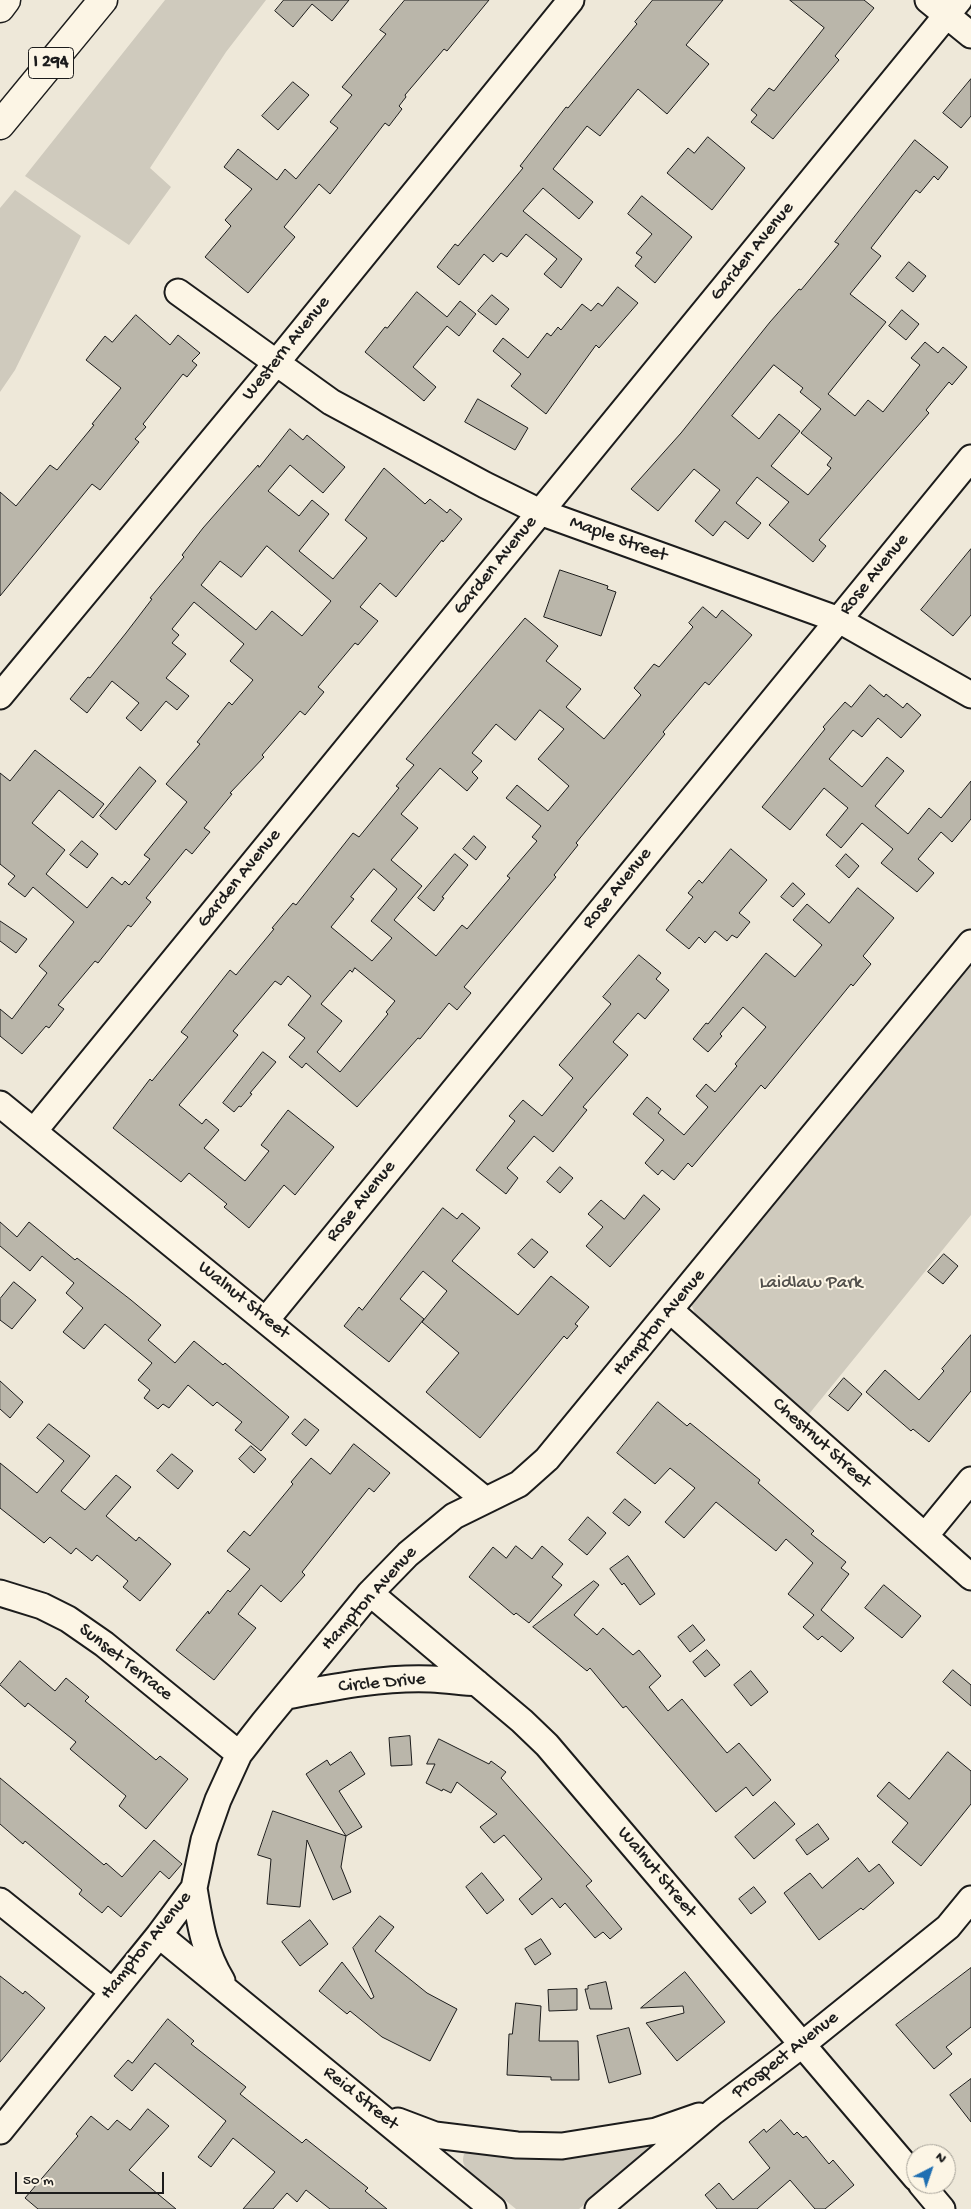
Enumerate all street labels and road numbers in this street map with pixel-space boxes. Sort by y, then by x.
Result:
road number: I 294 [28,48,74,78]
street label: Garden Avenue [706,198,800,306]
street label: Western Avenue [238,292,336,406]
street label: Garden Avenue [449,512,543,620]
street label: Maple Street [566,512,670,568]
street label: Rose Avenue [835,530,915,620]
street label: Garden Avenue [193,825,287,933]
street label: Rose Avenue [578,844,658,934]
street label: Rose Avenue [322,1157,402,1247]
street label: Walnut Street [192,1257,294,1345]
street label: Hampton Avenue [609,1265,711,1381]
street label: Chestnut Street [767,1393,875,1495]
street label: Hampton Avenue [317,1542,423,1656]
street label: Sunset Terrace [73,1619,177,1707]
street label: Circle Drive [337,1669,427,1699]
street label: Walnut Street [611,1823,701,1923]
street label: Hampton Avenue [96,1887,198,2005]
street label: Prospect Avenue [728,2007,844,2105]
street label: Reid Street [318,2062,402,2136]

